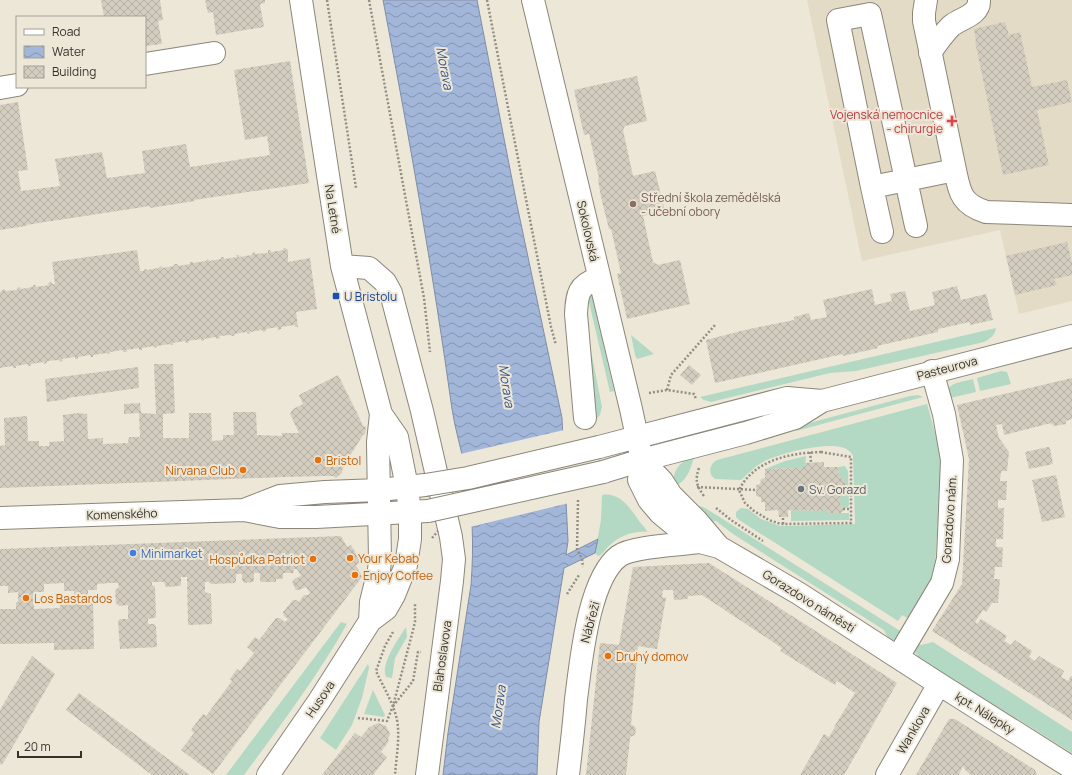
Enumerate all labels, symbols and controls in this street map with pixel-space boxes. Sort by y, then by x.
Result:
legend [16,16,146,88]
text: Road [52,23,80,40]
text: Water [52,43,86,60]
water label: Morava [432,45,458,92]
text: Building [52,63,96,80]
place label: Vojenská nemocnice - chirurgie [830,106,943,137]
marker: Vojenská nemocnice - chirurgie [946,115,958,127]
street label: Na Letné [321,183,345,235]
place label: Střední škola zemědělská - učební obory [641,189,781,220]
street label: Sokolovská [573,199,603,263]
marker: Střední škola zemědělská - učební obory [628,199,638,209]
place label: U Bristolu [344,288,397,305]
marker: U Bristolu [331,291,341,301]
street label: Pasteurova [915,352,979,384]
water label: Morava [495,363,519,410]
place label: Bristol [326,452,361,469]
marker: Bristol [313,455,323,465]
place label: Nirvana Club [165,462,235,479]
marker: Nirvana Club [238,465,248,475]
street label: Gorazdovo nám. [937,474,961,564]
place label: Sv. Gorazd [809,481,866,498]
marker: Sv. Gorazd [796,484,806,494]
street label: Komenského [86,504,158,524]
place label: Minimarket [141,545,203,562]
marker: Minimarket [128,548,138,558]
place label: Your Kebab [358,550,419,567]
place label: Hospůdka Patriot [210,551,305,568]
marker: Your Kebab [345,553,355,563]
marker: Hospůdka Patriot [308,554,318,564]
street label: Gorazdovo náměstí [759,566,859,637]
place label: Enjoy Coffee [363,567,433,584]
marker: Enjoy Coffee [350,570,360,580]
place label: Los Bastardos [34,590,112,607]
marker: Los Bastardos [21,593,31,603]
street label: Nábřeží [576,599,604,645]
street label: Blahoslavova [429,619,455,693]
place label: Druhý domov [616,648,689,665]
marker: Druhý domov [603,651,613,661]
street label: Husova [302,677,338,721]
water label: Morava [486,683,510,730]
street label: kpt. Nálepky [952,688,1019,738]
street label: Wanklova [893,703,933,757]
scale bar [18,733,81,759]
text: 20 m [24,738,51,755]

